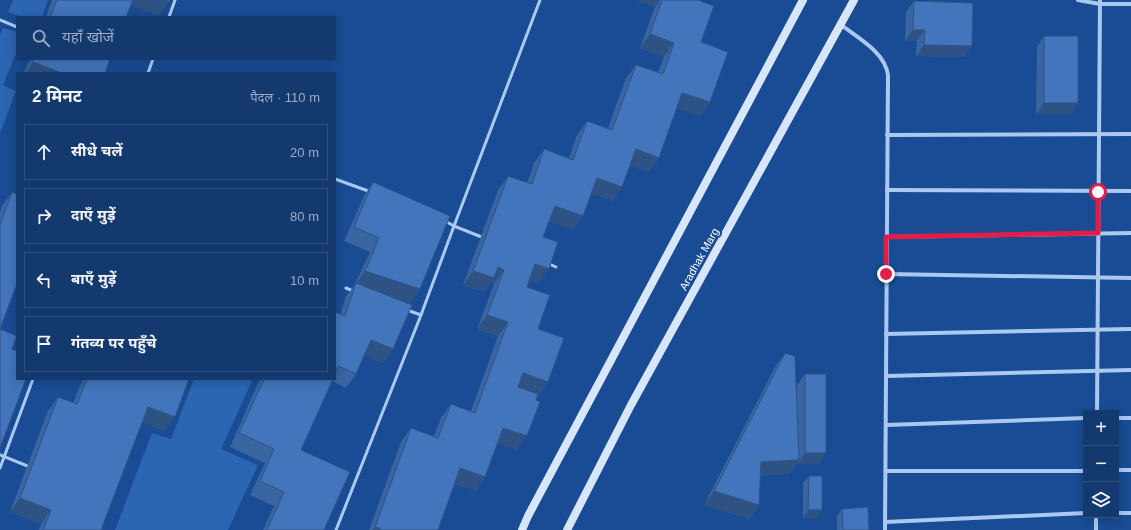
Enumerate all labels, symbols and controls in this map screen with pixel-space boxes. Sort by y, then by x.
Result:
search box [16,16,336,60]
icon: search [30,27,52,49]
text: यहाँ खोजें [62,28,114,45]
text: 2 मिनट [32,87,82,106]
text: पैदल · 110 m [250,90,320,105]
icon: ahead [33,141,55,163]
text: सीधे चलें [71,142,122,159]
text: 20 m [290,145,319,160]
route start [1089,183,1107,201]
icon: right [33,205,55,227]
text: दाएँ मुड़ें [71,206,115,223]
text: 80 m [290,209,319,224]
street label: Aradhak Marg [677,226,721,292]
route end [877,265,895,283]
icon: left [33,269,55,291]
text: बाएँ मुड़ें [71,270,116,287]
text: 10 m [290,273,319,288]
icon: arrive [33,333,55,355]
text: गंतव्य पर पहुँचे [71,334,156,351]
map controls [1083,410,1119,518]
button: + [1083,410,1119,446]
button: − [1083,446,1119,482]
button: layers [1083,482,1119,518]

